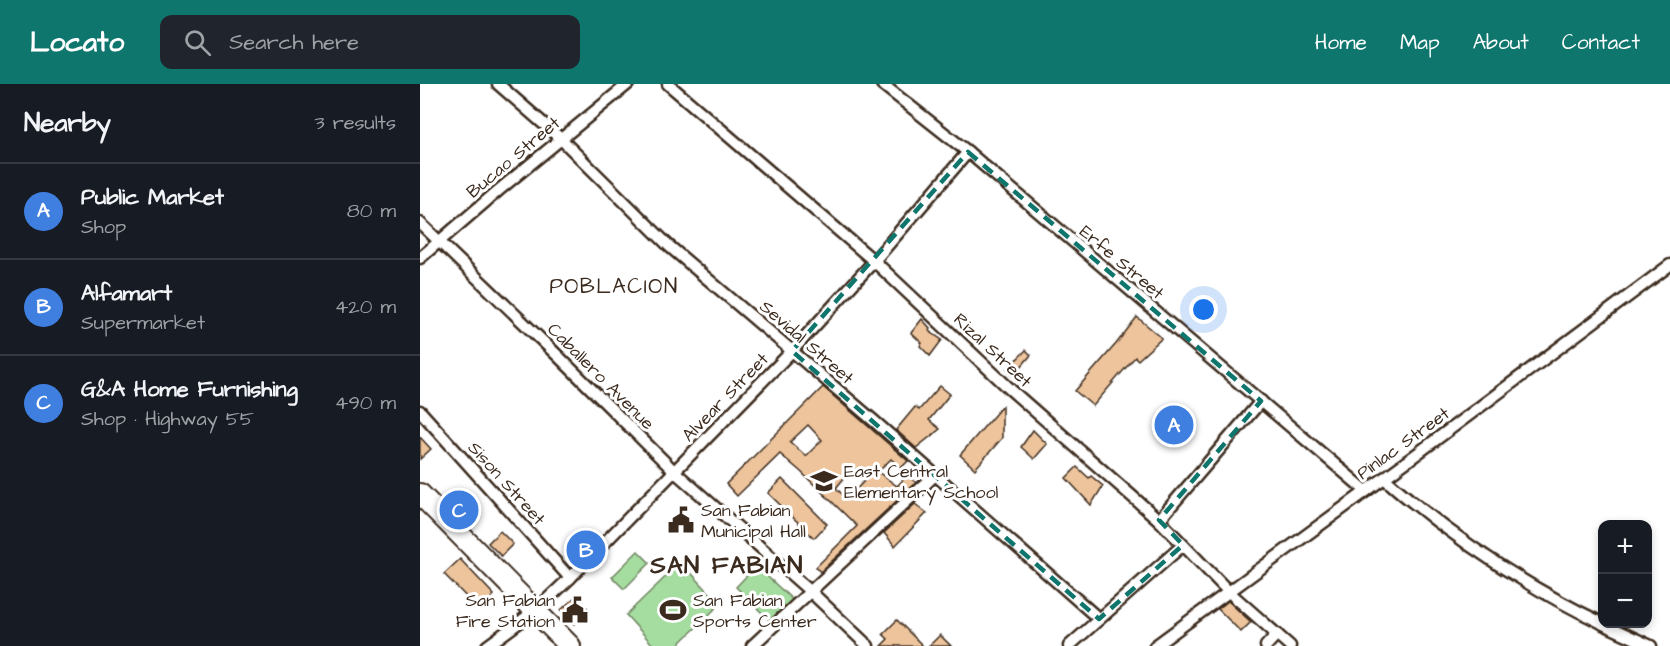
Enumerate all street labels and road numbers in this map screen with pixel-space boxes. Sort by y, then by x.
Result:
street label: Bucao Street [461,110,566,204]
street label: Erfe Street [1074,219,1170,306]
street label: Sevidal Street [754,294,860,391]
street label: Rizal Street [948,307,1038,394]
street label: Caballero Avenue [541,317,660,436]
street label: Alvear Street [676,347,775,447]
street label: Pinlac Street [1352,401,1455,486]
street label: Sison Street [462,436,552,531]

